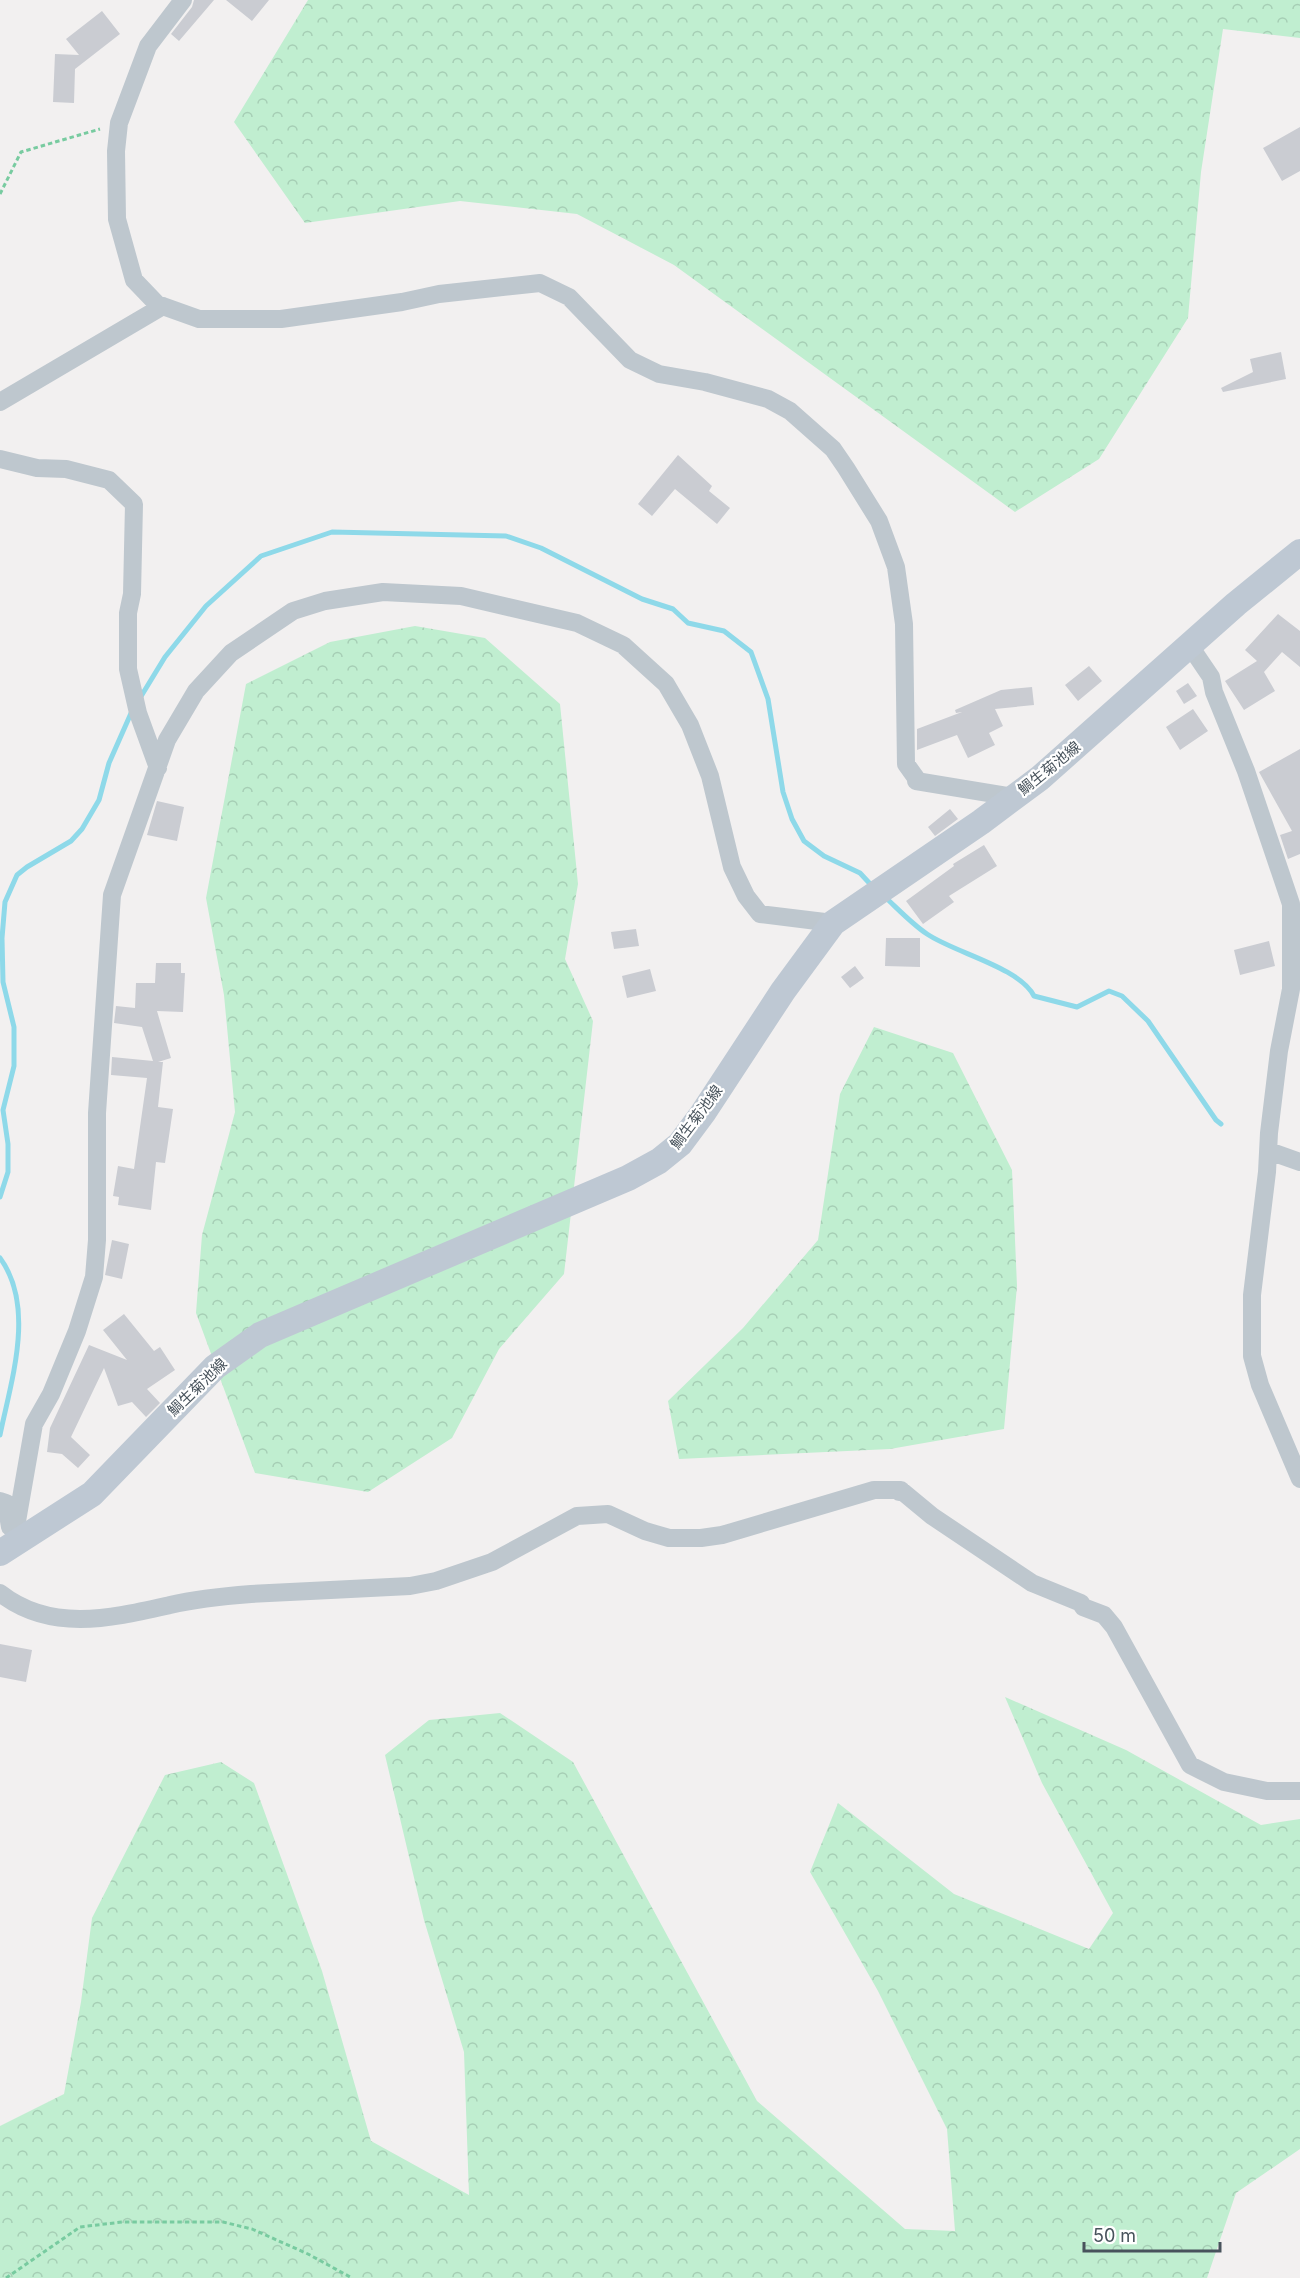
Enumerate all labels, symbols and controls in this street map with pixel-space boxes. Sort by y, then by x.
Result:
street label: 鯛生菊池線 [1014,737,1084,799]
street label: 鯛生菊池線 [666,1081,726,1153]
street label: 鯛生菊池線 [163,1354,231,1420]
scale bar [1084,2215,1220,2253]
text: 50 m [1093,2225,1136,2246]

